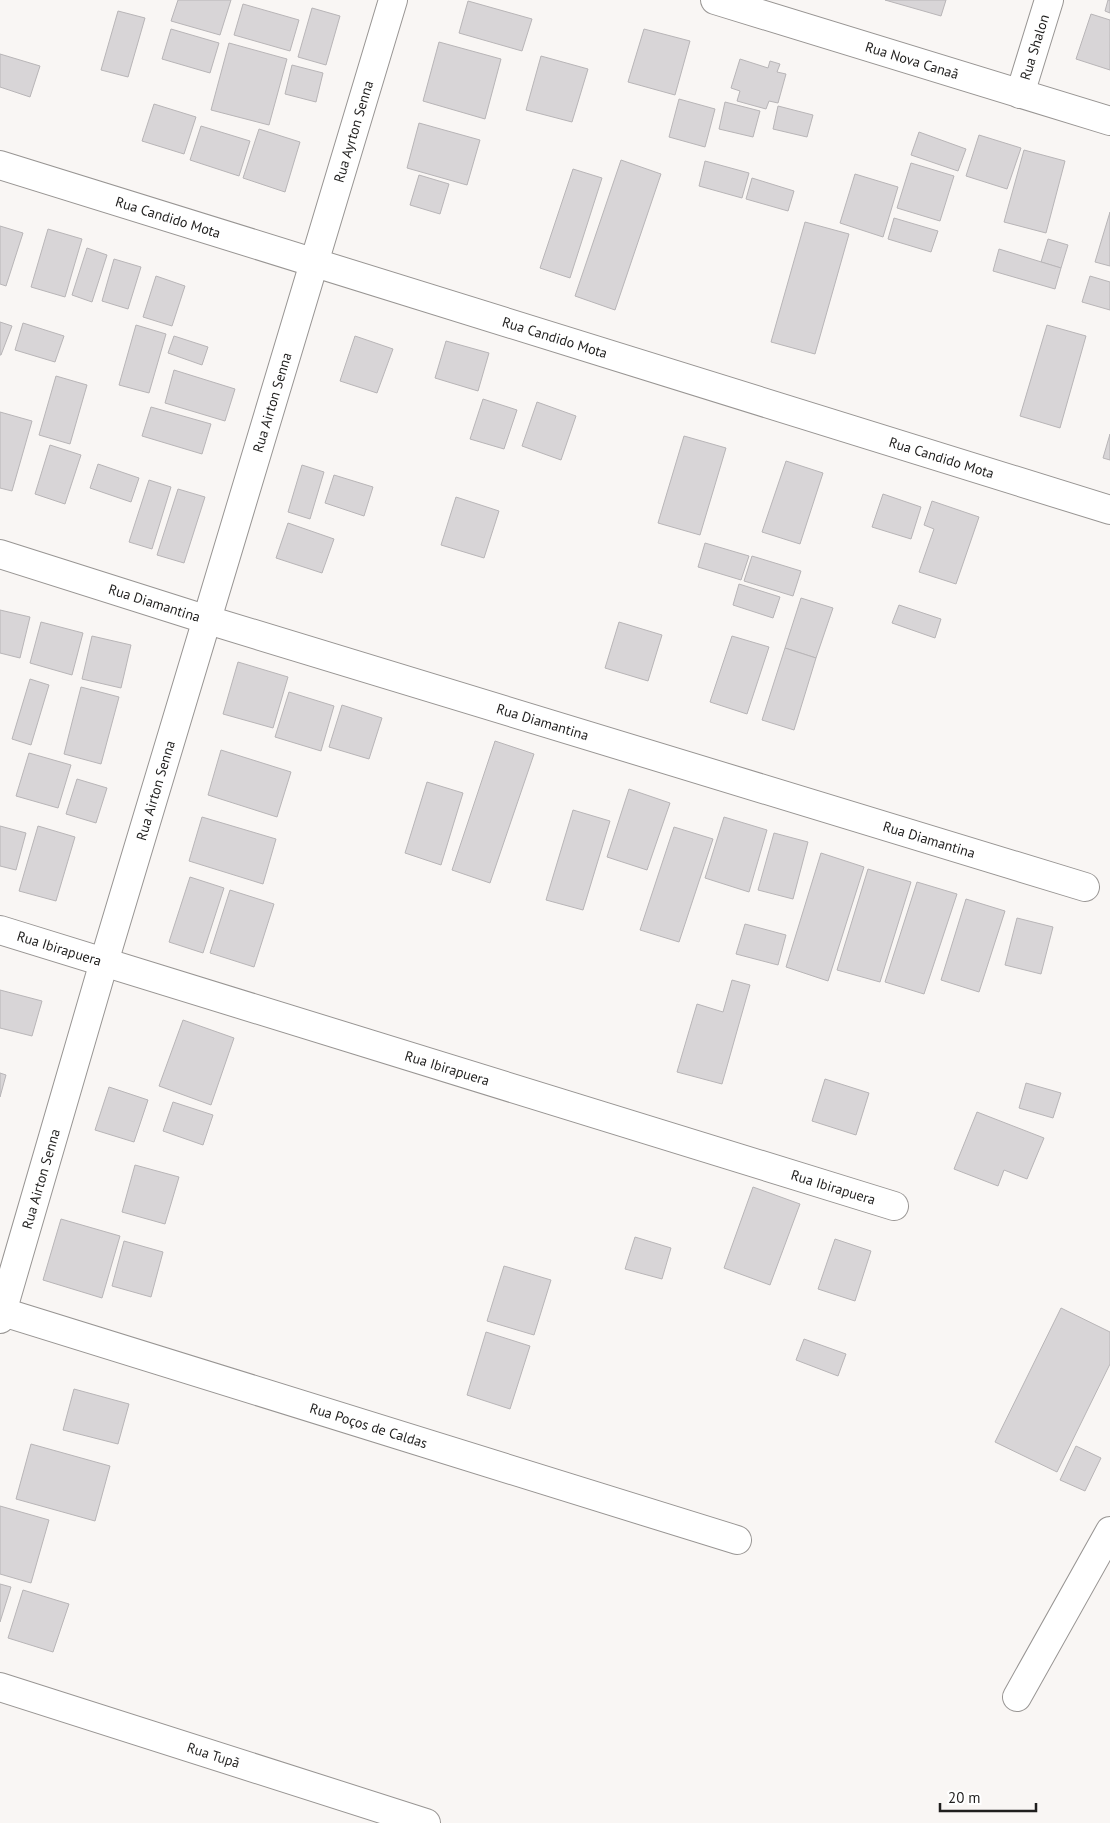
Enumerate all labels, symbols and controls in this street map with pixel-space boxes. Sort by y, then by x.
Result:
street label: Rua Shalon [1016,12,1053,82]
street label: Rua Nova Canaã [863,38,961,83]
street label: Rua Ayrton Senna [330,78,377,185]
street label: Rua Candido Mota [113,192,223,242]
street label: Rua Candido Mota [500,313,610,362]
street label: Rua Airton Senna [249,350,296,455]
street label: Rua Candido Mota [887,433,996,482]
street label: Rua Diamantina [106,580,203,626]
street label: Rua Diamantina [494,699,591,744]
street label: Rua Airton Senna [132,738,179,843]
street label: Rua Diamantina [881,817,977,862]
street label: Rua Ibirapuera [15,927,104,970]
street label: Rua Ibirapuera [403,1047,492,1090]
street label: Rua Airton Senna [18,1127,64,1231]
street label: Rua Ibirapuera [789,1166,878,1209]
street label: Rua Poços de Caldas [308,1399,430,1452]
street label: Rua Tupã [185,1738,242,1772]
scale bar [940,1780,1036,1812]
text: 20 m [948,1788,981,1807]

